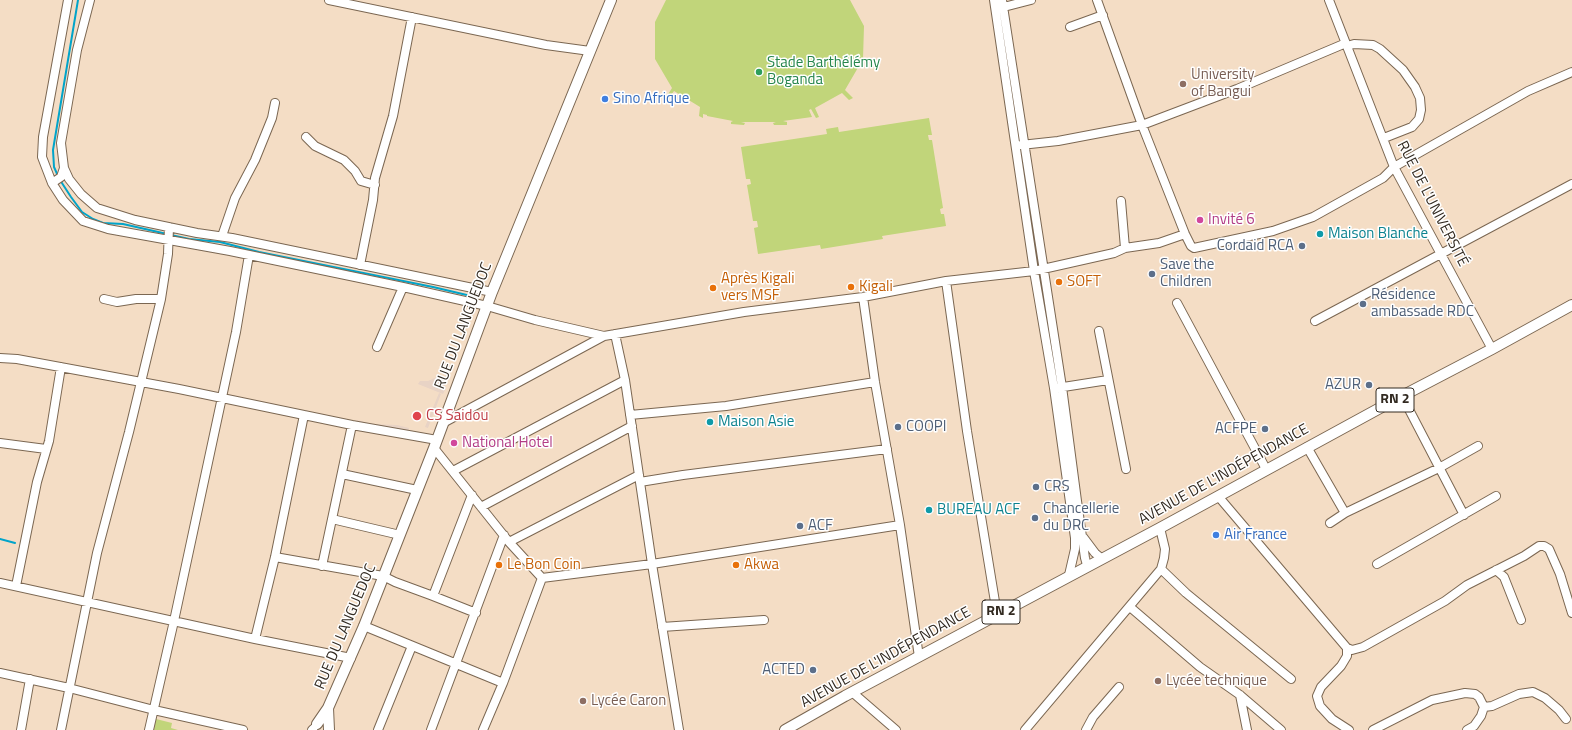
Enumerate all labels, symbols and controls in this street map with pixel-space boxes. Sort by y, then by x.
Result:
place label: Stade Barthélémy Boganda [767,54,880,89]
place label: University of Bangui [1191,66,1255,101]
marker: Stade Barthélémy Boganda [754,67,764,77]
marker: University of Bangui [1178,79,1188,89]
place label: Sino Afrique [613,90,689,108]
marker: Sino Afrique [600,94,610,104]
street label: RUE DE L'UNIVERSITÉ [1393,138,1471,270]
place label: Invité 6 [1208,211,1255,229]
marker: Invité 6 [1195,215,1205,225]
place label: Maison Blanche [1328,225,1428,243]
marker: Maison Blanche [1315,229,1325,239]
place label: Cordaid RCA [1217,237,1294,255]
marker: Cordaid RCA [1297,241,1307,251]
place label: Save the Children [1160,256,1214,291]
street label: RUE DU LANGUEDOC [432,260,496,392]
marker: Save the Children [1147,269,1157,279]
place label: Après Kigali vers MSF [721,270,795,305]
place label: SOFT [1067,273,1101,291]
marker: SOFT [1054,277,1064,287]
place label: Kigali [859,278,893,296]
marker: Kigali [846,282,856,292]
marker: Après Kigali vers MSF [708,283,718,293]
place label: Résidence ambassade RDC [1371,286,1474,321]
marker: Résidence ambassade RDC [1358,299,1368,309]
place label: AZUR [1325,376,1361,394]
marker: AZUR [1364,380,1374,390]
road number: RN 2 [1376,388,1414,412]
place label: CS Saidou [426,407,488,425]
marker: CS Saidou [411,410,423,422]
place label: Maison Asie [718,413,794,431]
marker: Maison Asie [705,417,715,427]
place label: COOPI [906,418,946,436]
place label: ACFPE [1215,420,1257,438]
street label: AVENUE DE L'INDÉPENDANCE [1136,421,1312,529]
marker: COOPI [893,422,903,432]
marker: ACFPE [1260,424,1270,434]
place label: National Hotel [462,434,553,452]
marker: National Hotel [449,438,459,448]
place label: CRS [1044,478,1070,496]
marker: CRS [1031,482,1041,492]
place label: Chancellerie du DRC [1043,500,1119,535]
place label: BUREAU ACF [937,501,1020,519]
marker: BUREAU ACF [924,505,934,515]
marker: Chancellerie du DRC [1030,513,1040,523]
place label: ACF [808,517,833,535]
marker: ACF [795,521,805,531]
place label: Air France [1224,526,1287,544]
marker: Air France [1211,530,1221,540]
place label: Le Bon Coin [507,556,581,574]
place label: Akwa [744,556,779,574]
marker: Le Bon Coin [494,560,504,570]
marker: Akwa [731,560,741,570]
street label: RUE DU LANGUEDOC [311,562,381,692]
road number: RN 2 [982,600,1020,624]
street label: AVENUE DE L'INDÉPENDANCE [798,604,974,712]
place label: ACTED [762,661,805,679]
marker: ACTED [808,665,818,675]
place label: Lycée technique [1166,672,1267,690]
marker: Lycée technique [1153,676,1163,686]
place label: Lycée Caron [591,692,666,710]
marker: Lycée Caron [578,696,588,706]

